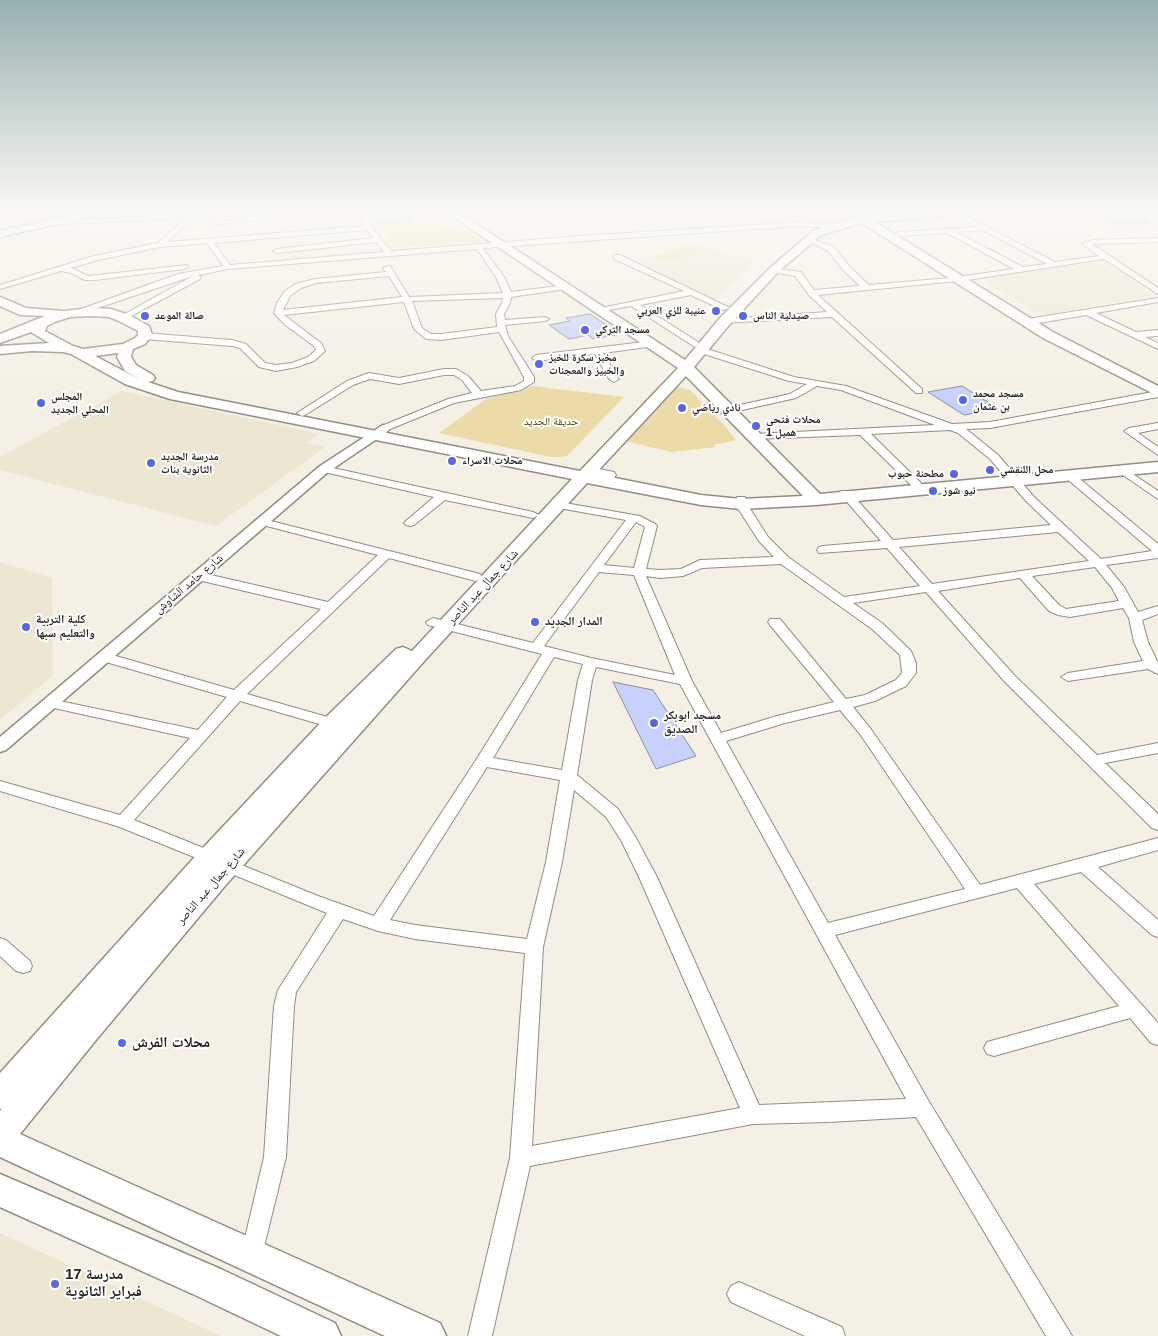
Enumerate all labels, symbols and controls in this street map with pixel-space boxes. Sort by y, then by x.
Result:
place label: عنيبة للزي العربي [637,304,706,318]
marker: عنيبة للزي العربي [710,305,722,317]
place label: صالة الموعد [155,309,204,323]
place label: صيدلية الناس [753,309,809,323]
marker: صالة الموعد [139,310,151,322]
marker: صيدلية الناس [737,310,749,322]
place label: مسجد التركي [595,323,650,337]
marker: مسجد التركي [579,324,591,336]
place label: مخبز سكرة للخبز والخبيز والمعجنات [549,351,625,377]
marker: مخبز سكرة للخبز والخبيز والمعجنات [533,358,545,370]
place label: مسجد محمد بن عثمان [973,387,1024,413]
place label: المجلس المحلي الجديد [51,390,109,416]
marker: مسجد محمد بن عثمان [957,394,969,406]
marker: المجلس المحلي الجديد [35,397,47,409]
place label: نادي رياضي [692,401,740,415]
marker: نادي رياضي [676,402,688,414]
place label: محلات فتحي هميل 1 [766,413,821,439]
park label: حديقة الجديد [524,415,578,429]
marker: محلات فتحي هميل 1 [750,420,762,432]
place label: مدرسة الجديد الثانوية بنات [161,450,219,476]
place label: محلات الاسراء [462,454,523,468]
marker: محلات الاسراء [446,455,458,467]
marker: مدرسة الجديد الثانوية بنات [145,457,157,469]
place label: محل اللنقشي [1000,463,1053,477]
marker: محل اللنقشي [984,464,996,476]
place label: مطحنة حبوب [888,467,944,481]
marker: مطحنة حبوب [948,468,960,480]
place label: نيو شوز [943,484,976,498]
marker: نيو شوز [927,485,939,497]
street label: شارع جمال عبد الناصر [445,547,521,627]
street label: شارع حامد الشاوش [152,551,226,617]
place label: كلية التربية والتعليم سبها [36,613,95,641]
place label: المدار الجديد [545,615,603,629]
marker: المدار الجديد [529,616,541,628]
marker: كلية التربية والتعليم سبها [20,621,32,633]
place label: مسجد ابوبكر الصديق [664,709,721,737]
marker: مسجد ابوبكر الصديق [648,717,660,729]
street label: شارع جمال عبد الناصر [174,845,248,927]
place label: محلات الفرش [132,1034,210,1052]
marker: محلات الفرش [116,1037,128,1049]
place label: مدرسة 17 فبراير الثانوية [65,1266,142,1301]
marker: مدرسة 17 فبراير الثانوية [49,1278,61,1290]

